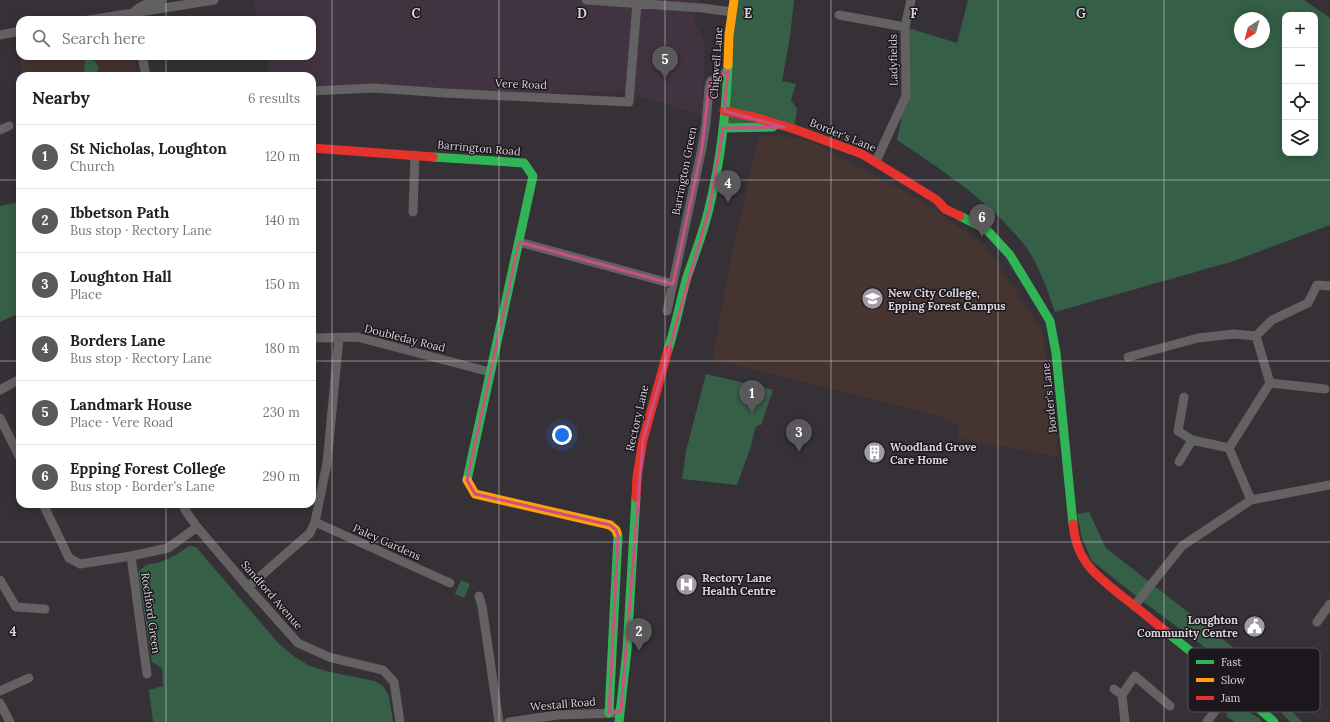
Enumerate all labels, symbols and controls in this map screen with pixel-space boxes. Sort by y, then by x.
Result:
text: C [412,5,421,22]
text: D [577,5,587,22]
text: E [744,5,752,22]
text: F [910,5,918,22]
text: G [1076,5,1086,22]
north arrow [1234,12,1270,48]
map controls [1282,12,1318,156]
button: + [1282,12,1318,48]
search box [16,16,316,60]
icon: search [30,27,52,49]
street label: Chigwell Lane [707,27,725,99]
text: Search here [62,29,145,48]
street label: Ladyfields [886,34,900,86]
pin: 5 [652,46,678,79]
button: − [1282,48,1318,84]
street label: Vere Road [494,76,548,92]
button: locate [1282,84,1318,120]
text: Nearby [32,87,90,109]
text: 6 results [248,90,300,107]
street label: Border's Lane [808,115,878,155]
button: layers [1282,120,1318,156]
street label: Barrington Green [669,125,699,216]
street label: Barrington Road [437,137,522,159]
text: St Nicholas, Loughton [70,139,227,158]
text: 1 [42,148,48,165]
text: 120 m [265,148,300,165]
text: Church [70,158,115,175]
pin: 4 [715,170,741,203]
text: Ibbetson Path [70,203,169,222]
pin: 6 [969,204,995,237]
text: 2 [42,212,48,229]
text: 140 m [265,212,300,229]
text: Bus stop · Rectory Lane [70,222,212,239]
text: Loughton Hall [70,267,172,286]
text: 3 [41,276,49,293]
text: 150 m [265,276,300,293]
text: Place [70,286,102,303]
school or university icon: New City College, Epping Forest Campus [859,286,885,312]
place label: New City College, Epping Forest Campus [888,286,1006,313]
street label: Doubleday Road [363,321,447,355]
text: Borders Lane [70,331,165,350]
text: 4 [41,340,49,357]
text: 180 m [265,340,300,357]
text: Bus stop · Rectory Lane [70,350,212,367]
street label: Border's Lane [1038,362,1060,434]
pin: 1 [739,380,765,413]
street label: Rectory Lane [623,383,651,453]
text: Landmark House [70,395,192,414]
text: 5 [41,404,49,421]
text: 230 m [263,404,300,421]
text: Place · Vere Road [70,414,173,431]
pin: 3 [786,419,812,452]
your location [552,425,572,445]
building icon: Woodland Grove Care Home [861,440,887,466]
place label: Woodland Grove Care Home [890,440,976,467]
text: Epping Forest College [70,459,226,478]
text: 6 [41,468,49,485]
text: 290 m [262,468,300,485]
text: Bus stop · Border's Lane [70,478,215,495]
street label: Paley Gardens [351,521,423,563]
street label: Sandford Avenue [238,558,306,632]
hospital icon: Rectory Lane Health Centre [673,571,699,597]
place label: Rectory Lane Health Centre [702,571,776,598]
street label: Rochford Green [138,572,164,655]
place label: Loughton Community Centre [1137,613,1238,640]
public building icon: Loughton Community Centre [1241,613,1267,639]
pin: 2 [626,618,652,651]
text: 4 [9,623,17,640]
legend [1188,648,1320,712]
text: Fast [1221,655,1242,669]
text: Slow [1221,673,1246,687]
text: Jam [1220,691,1241,705]
street label: Westall Road [530,694,597,714]

